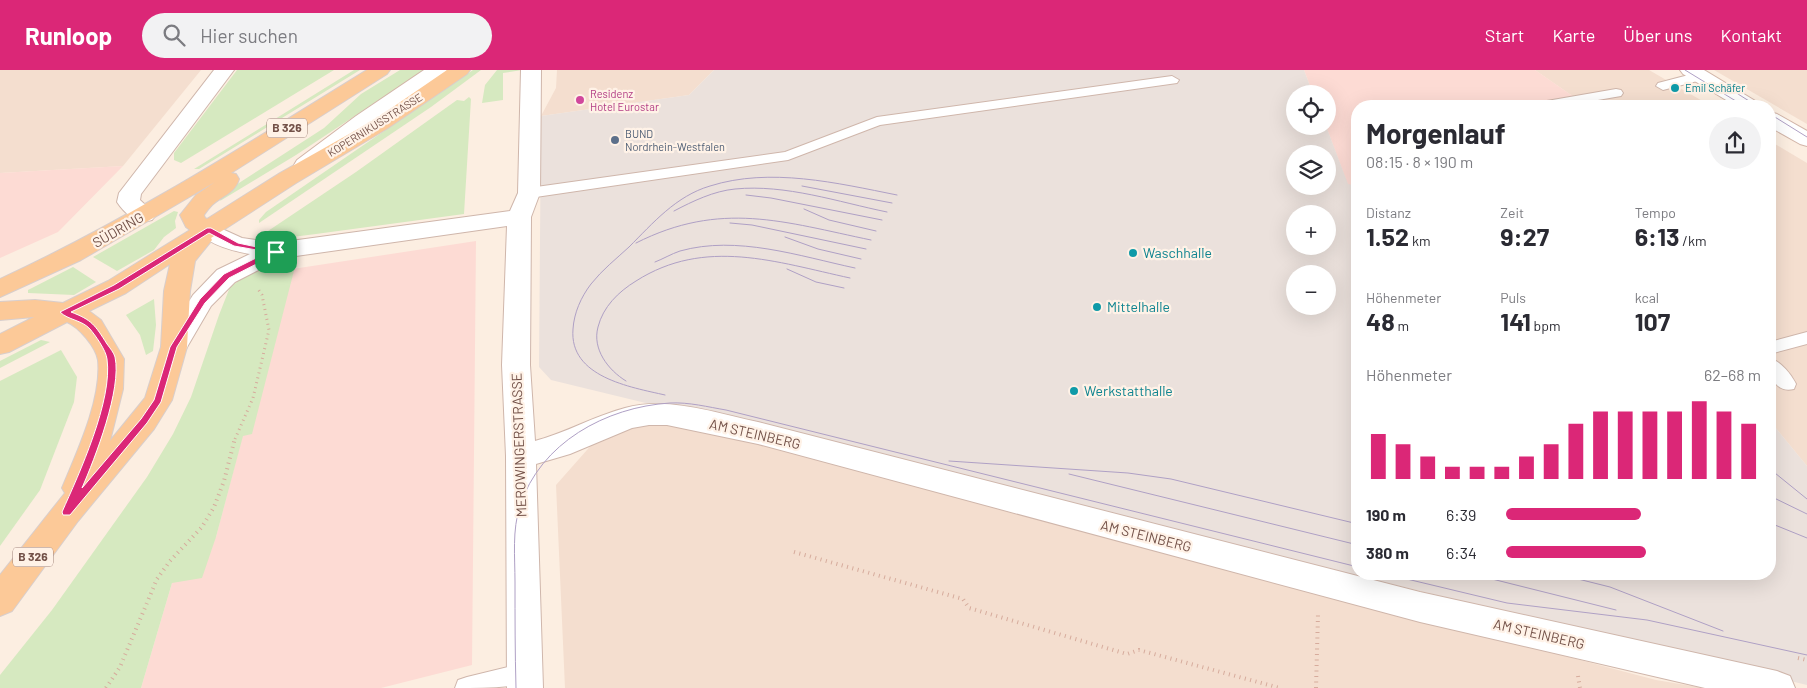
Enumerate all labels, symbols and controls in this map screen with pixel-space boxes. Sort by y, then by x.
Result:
search box [142,13,492,58]
text: Runloop [25,21,112,50]
icon: search [160,21,188,49]
text: Hier suchen [200,24,298,47]
text: Start [1485,24,1524,46]
text: Karte [1552,24,1595,46]
text: Über uns [1623,24,1692,46]
text: Kontakt [1720,24,1782,46]
place label: Emil Schäfer [1685,81,1745,94]
marker: Emil Schäfer [1669,82,1681,94]
map controls [1286,85,1336,315]
button: locate [1286,85,1336,135]
place label: Residenz Hotel Eurostar [590,87,659,113]
street label: KOPERNIKUSSTRASSE [325,90,425,159]
marker: Residenz Hotel Eurostar [574,94,586,106]
text: Morgenlauf [1366,116,1506,150]
button: share [1709,117,1761,169]
road number: B 326 [267,118,307,138]
place label: BUND Nordrhein-Westfalen [625,127,725,153]
marker: BUND Nordrhein-Westfalen [609,134,621,146]
button: layers [1286,145,1336,195]
text: 08:15 · 8 × 190 m [1366,152,1473,171]
text: Distanz [1366,204,1411,221]
text: Zeit [1500,204,1524,221]
text: Tempo [1635,204,1676,221]
button: + [1286,205,1336,255]
street label: SÜDRING [89,208,146,251]
text: 1.52 [1366,221,1409,251]
text: 9:27 [1500,221,1549,251]
text: 6:13 [1635,221,1680,251]
pin [255,231,297,273]
text: km [1409,232,1430,249]
text: /km [1680,232,1707,249]
icon: arrive [262,238,290,266]
place label: Waschhalle [1143,244,1212,261]
marker: Waschhalle [1127,247,1139,259]
button: − [1286,265,1336,315]
text: Höhenmeter [1366,289,1441,306]
text: Puls [1500,289,1526,306]
text: kcal [1635,289,1659,306]
place label: Mittelhalle [1107,298,1170,315]
marker: Mittelhalle [1091,301,1103,313]
text: 48 [1366,306,1395,336]
text: 141 [1500,306,1531,336]
text: 107 [1635,306,1670,336]
text: m [1395,317,1409,334]
text: bpm [1531,317,1561,334]
text: Höhenmeter [1366,365,1452,384]
text: 62–68 m [1704,365,1761,384]
street label: MEROWINGERSTRASSE [507,373,530,517]
place label: Werkstatthalle [1084,382,1173,399]
marker: Werkstatthalle [1068,385,1080,397]
street label: AM STEINBERG [708,415,802,452]
text: 190 m [1366,505,1406,524]
text: 6:39 [1446,505,1476,524]
street label: AM STEINBERG [1099,516,1193,555]
text: 380 m [1366,543,1409,562]
text: 6:34 [1446,543,1477,562]
road number: B 326 [13,548,53,567]
street label: AM STEINBERG [1492,615,1586,652]

